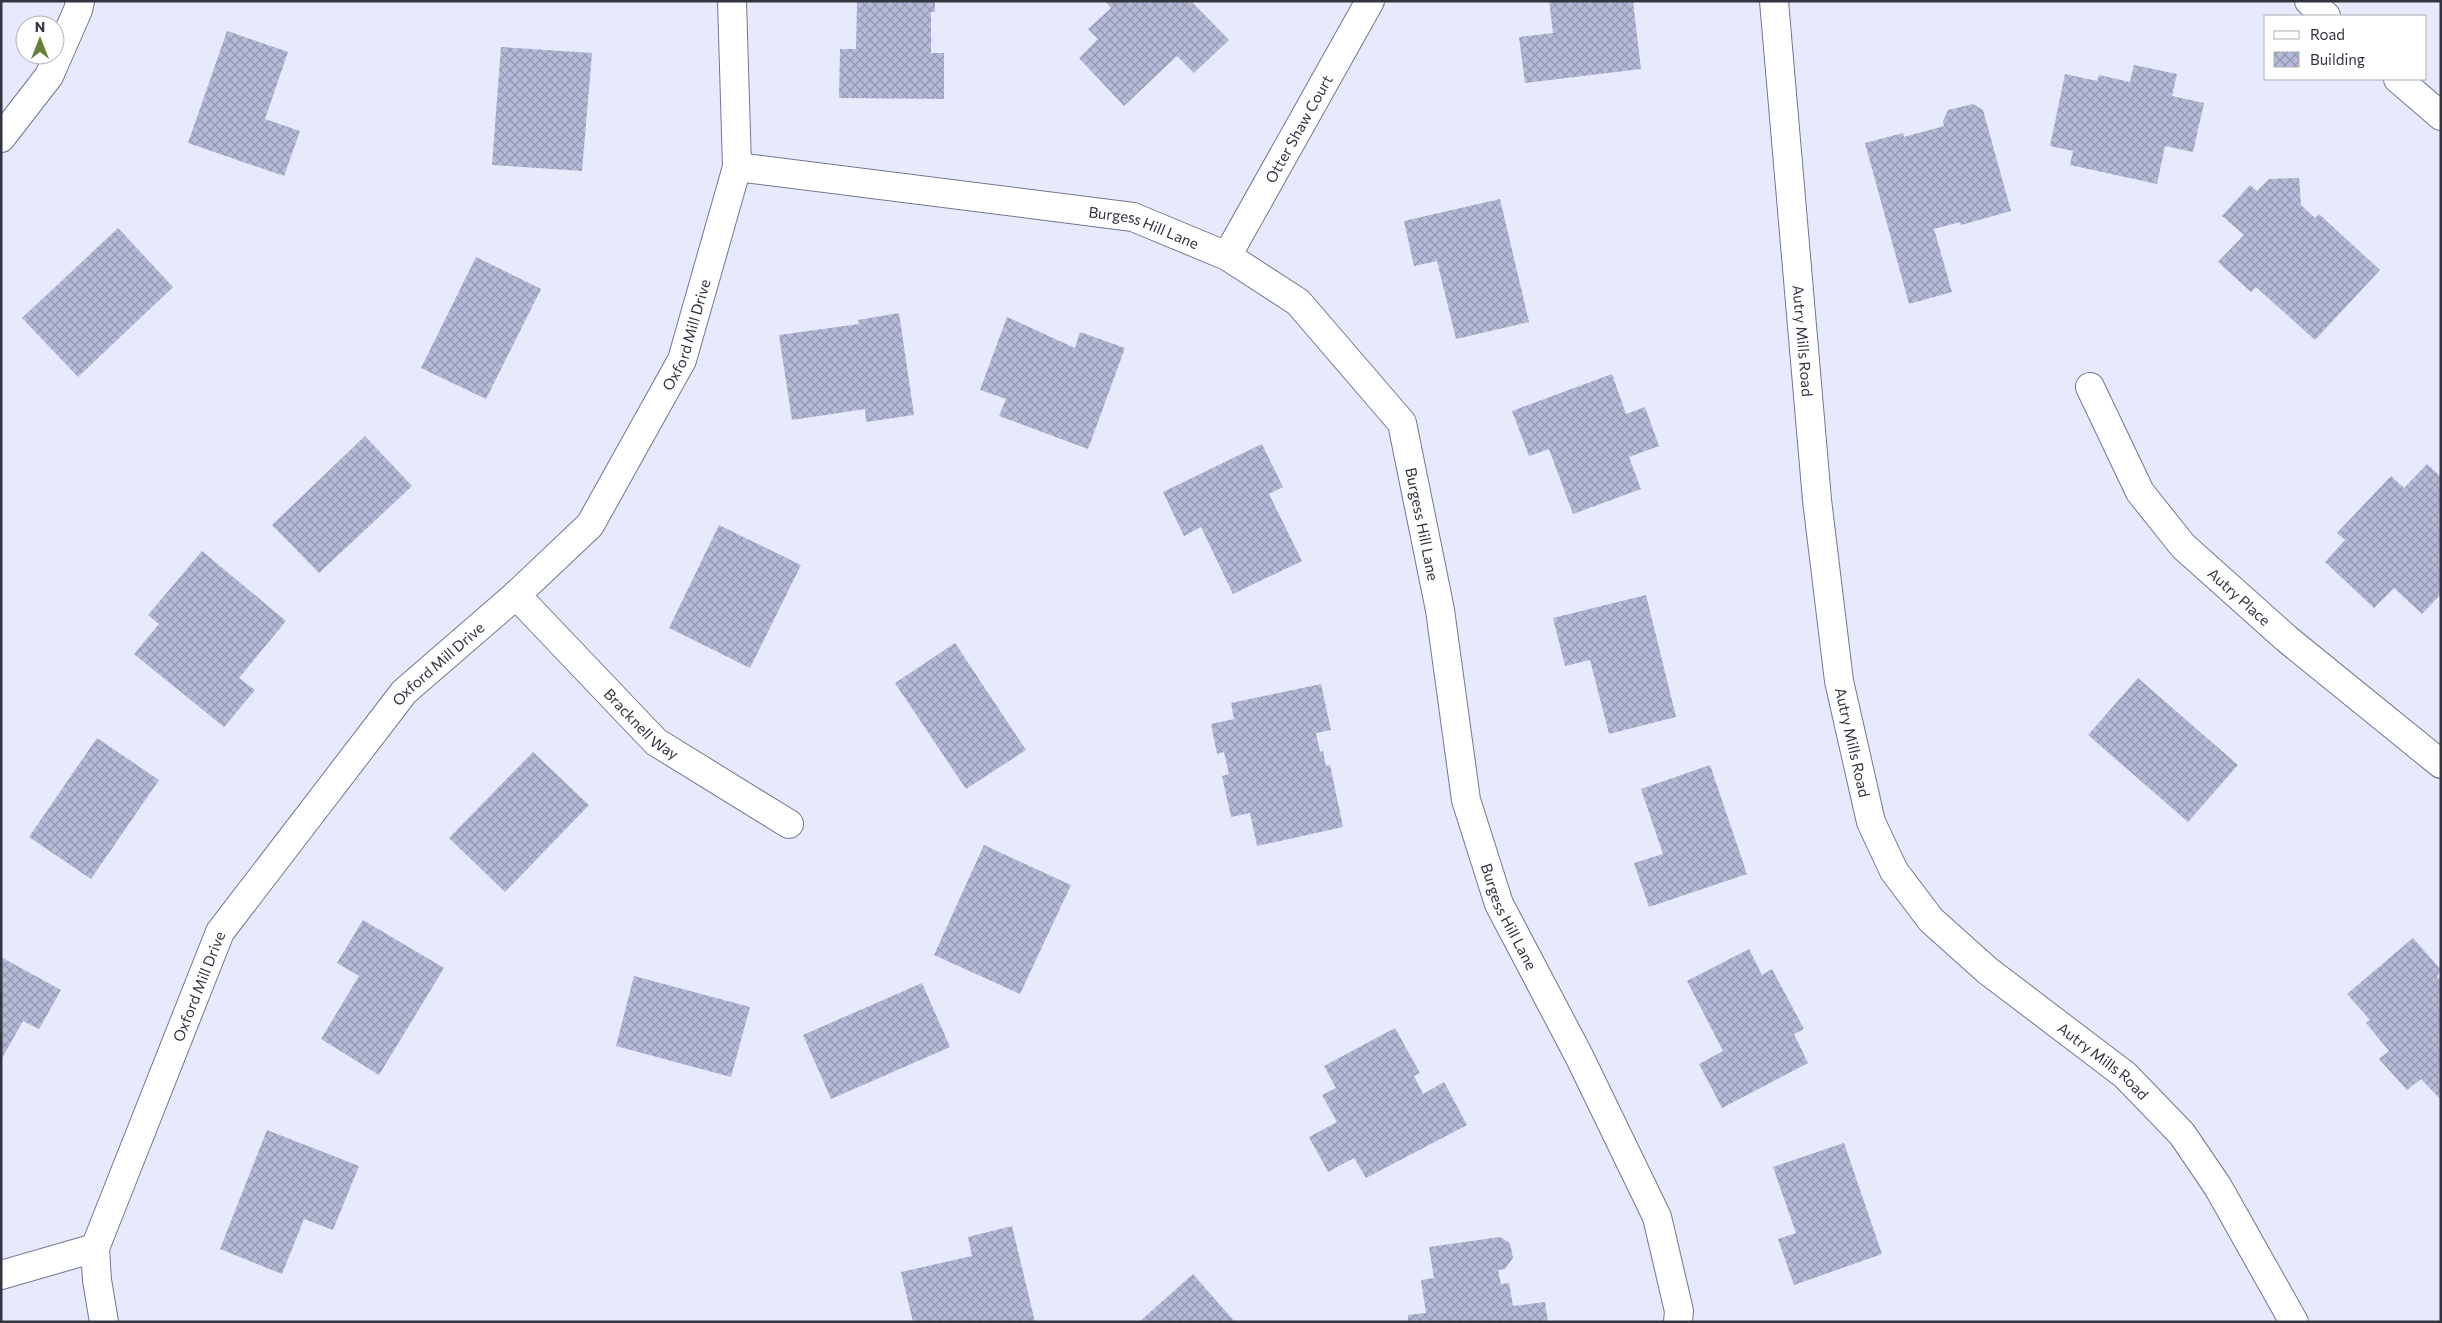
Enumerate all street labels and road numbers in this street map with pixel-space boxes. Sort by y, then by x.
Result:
street label: Otter Shaw Court [1261,71,1336,186]
street label: Burgess Hill Lane [1088,202,1202,252]
street label: Oxford Mill Drive [658,277,714,393]
street label: Autry Mills Road [1790,284,1817,397]
street label: Burgess Hill Lane [1402,466,1443,582]
street label: Autry Place [2204,564,2274,629]
street label: Oxford Mill Drive [388,618,487,709]
street label: Bracknell Way [601,684,682,763]
street label: Autry Mills Road [1832,686,1874,799]
street label: Burgess Hill Lane [1478,861,1541,973]
street label: Oxford Mill Drive [169,929,228,1044]
street label: Autry Mills Road [2054,1018,2152,1103]

